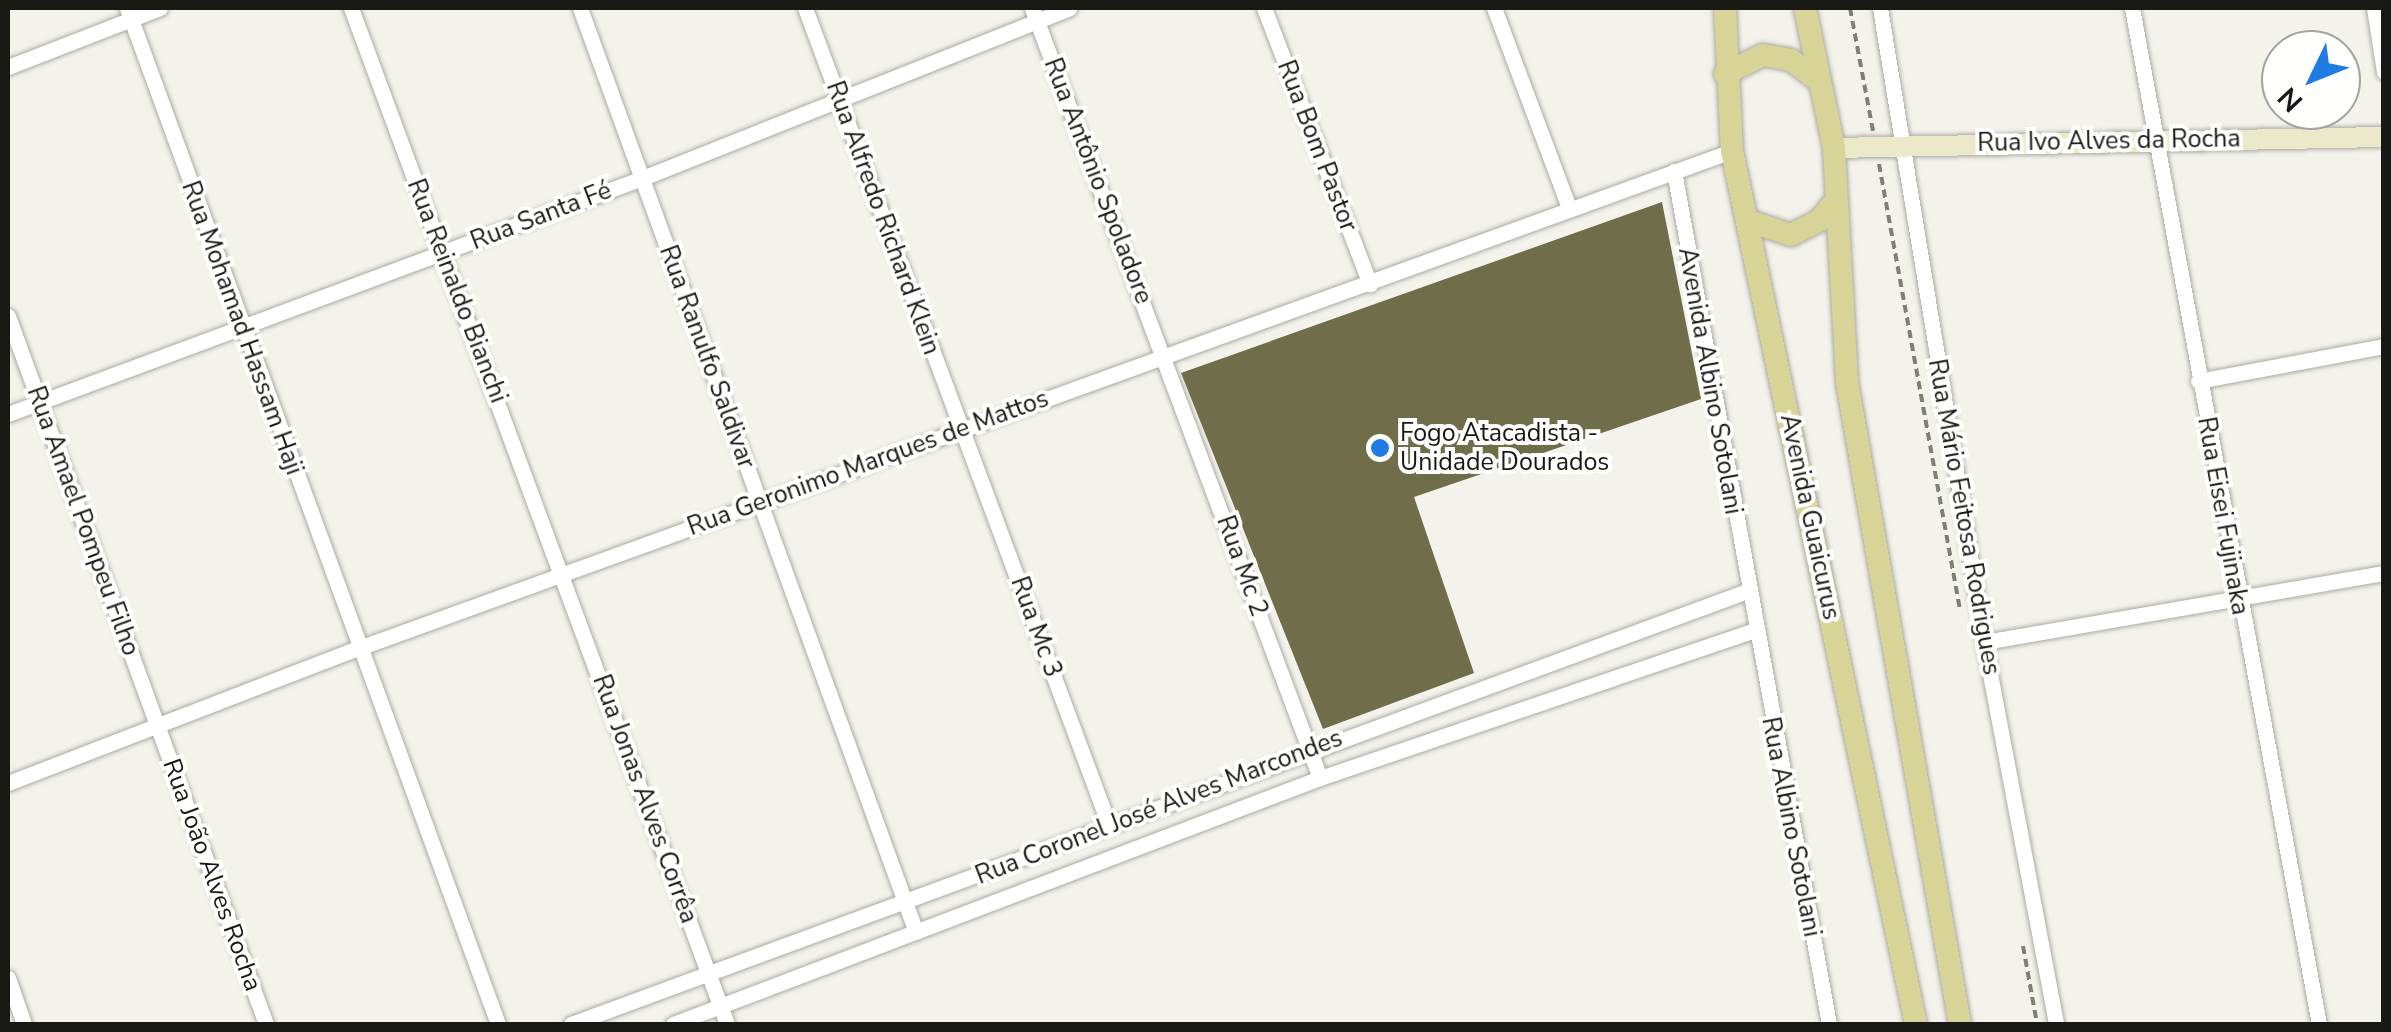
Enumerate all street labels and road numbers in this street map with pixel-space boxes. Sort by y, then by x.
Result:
street label: Rua Antônio Spoladore [1037,54,1159,308]
street label: Rua Bom Pastor [1271,56,1363,236]
street label: Rua Alfredo Richard Klein [820,77,946,359]
street label: Rua Ivo Alves da Rocha [1977,124,2241,158]
street label: Rua Reinaldo Bianchi [400,175,514,407]
street label: Rua Santa Fé [466,175,616,257]
street label: Rua Mohamad Hassam Haji [175,177,309,479]
street label: Rua Ranulfo Saldivar [653,241,761,473]
street label: Avenida Albino Sotolani [1672,245,1748,517]
street label: Rua Mário Feitosa Rodrigues [1921,357,2007,677]
street label: Rua Amael Pompeu Filho [20,382,146,660]
street label: Rua Geronimo Marques de Mattos [683,384,1053,542]
street label: Avenida Guaicurus [1774,411,1846,623]
street label: Rua Eisei Fujinaka [2191,415,2255,617]
street label: Rua Mc 2 [1210,512,1274,620]
street label: Rua Mc 3 [1004,573,1068,681]
street label: Rua Jonas Alves Corrêa [586,671,704,927]
street label: Rua Albino Sotolani [1755,715,1827,939]
street label: Rua Coronel José Alves Marcondes [971,723,1347,891]
street label: Rua João Alves Rocha [156,755,268,995]

